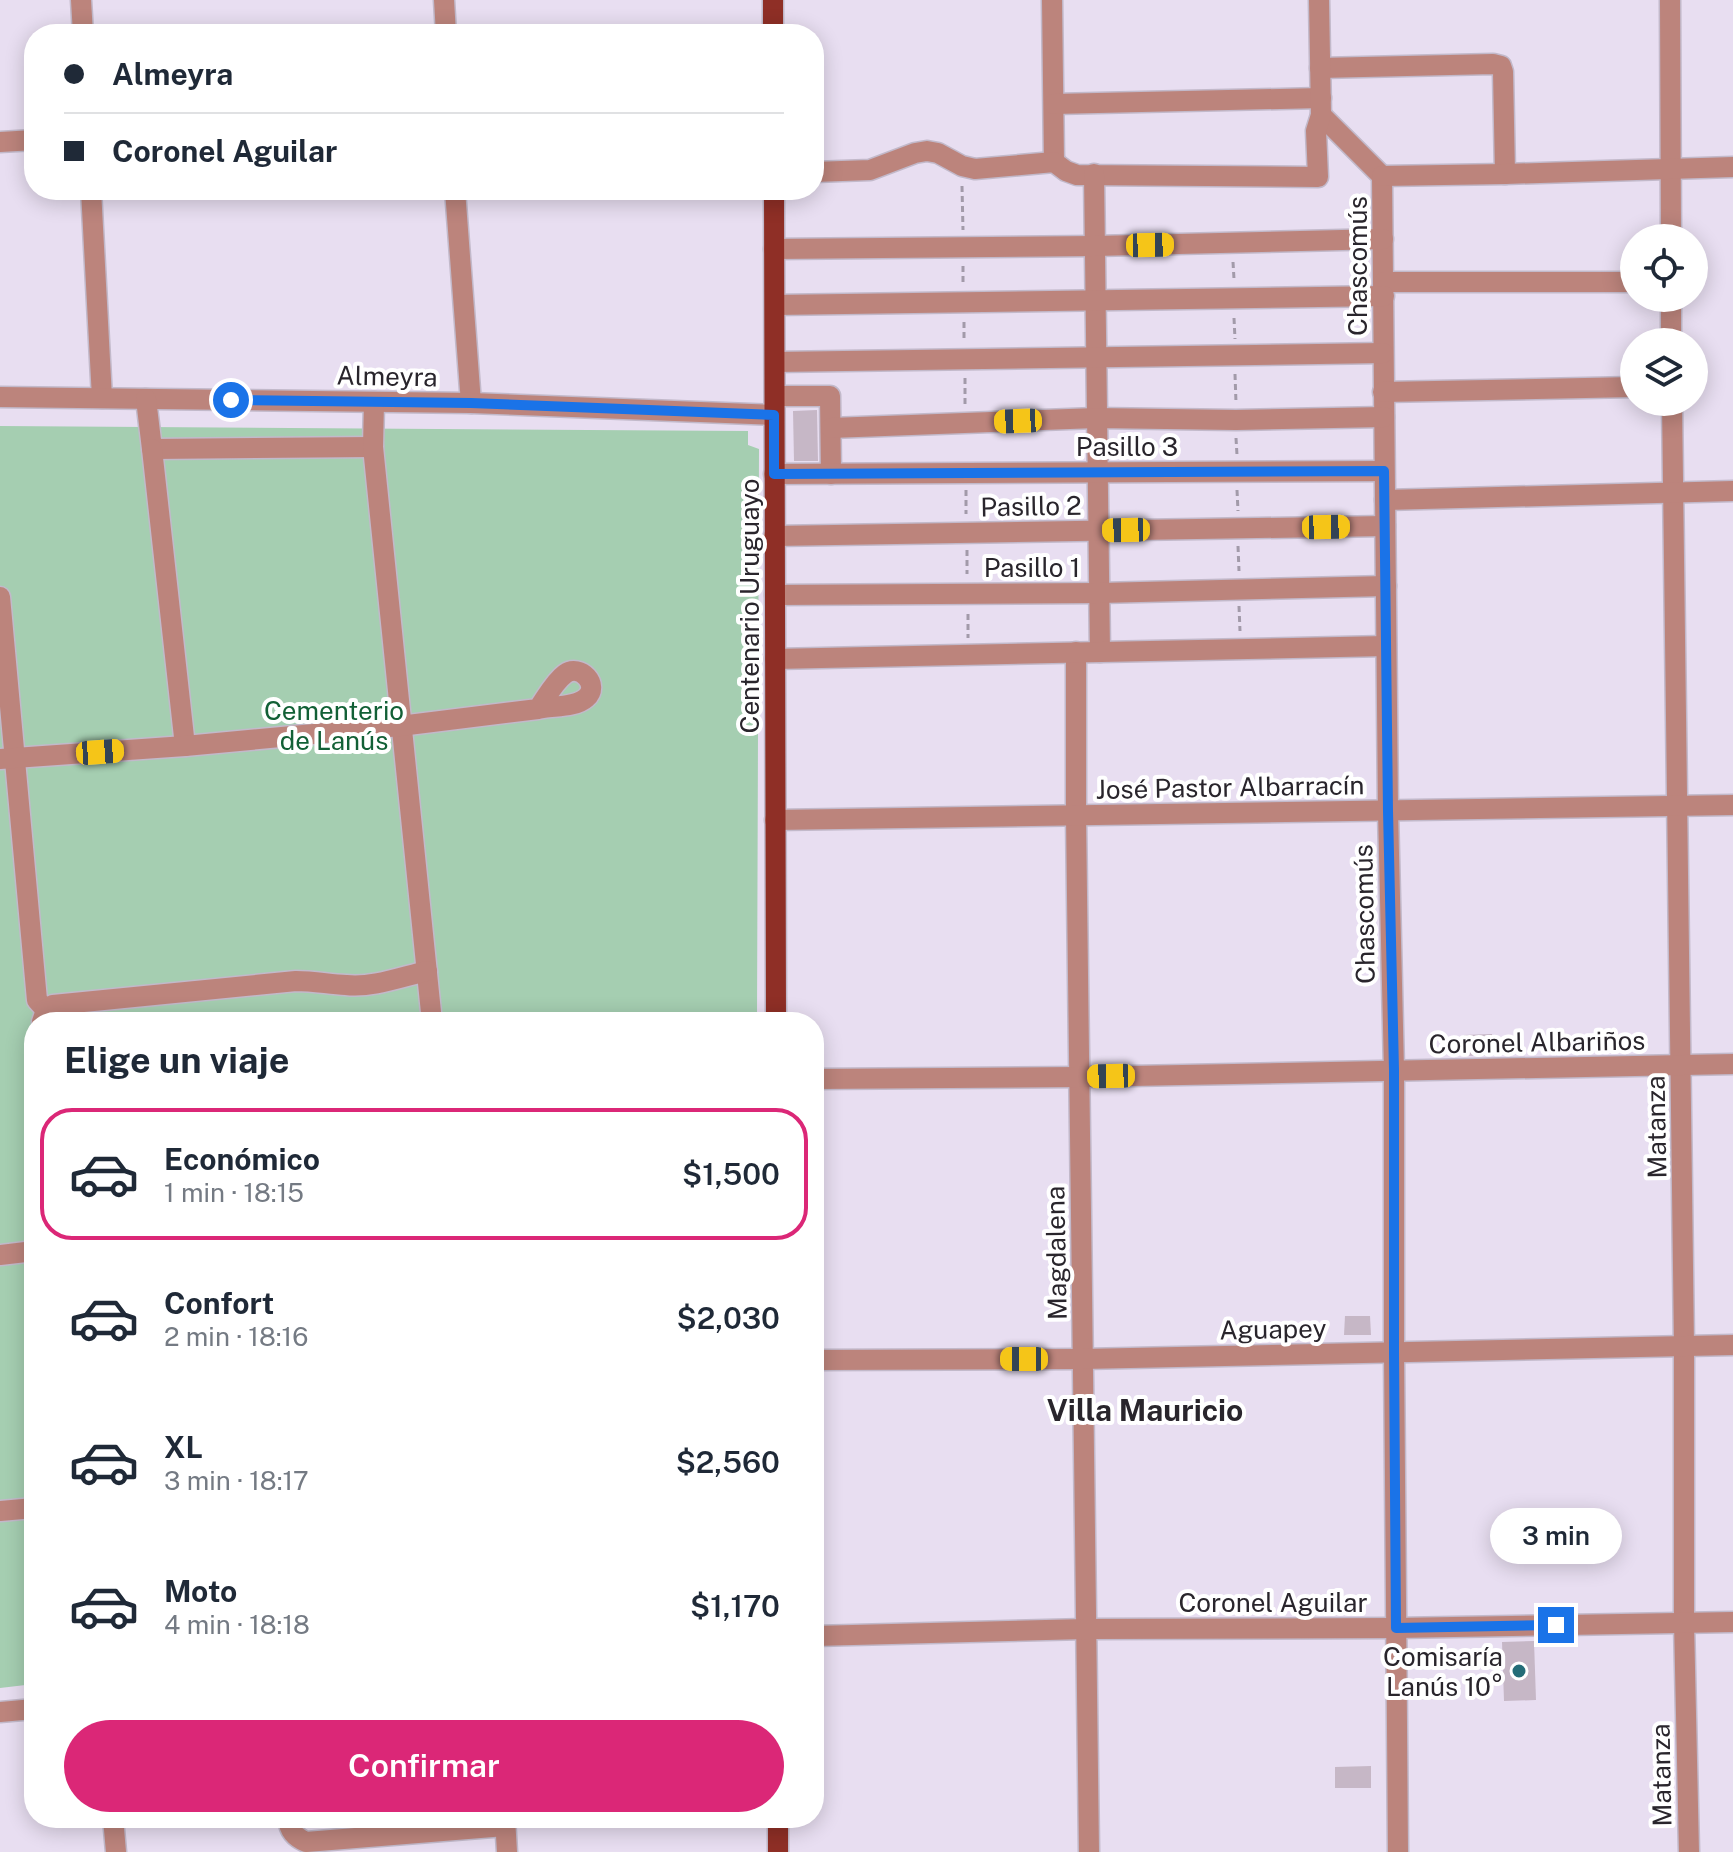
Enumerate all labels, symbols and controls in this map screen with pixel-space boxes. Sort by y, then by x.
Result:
text: Almeyra [112,56,233,92]
text: Coronel Aguilar [112,133,337,169]
street label: Chascomús [1342,196,1373,336]
map controls [1620,224,1708,416]
button: locate [1620,224,1708,312]
car [1126,233,1174,257]
button: layers [1620,328,1708,416]
street label: Almeyra [336,360,438,392]
route start [213,382,249,418]
car [994,408,1042,434]
street label: Pasillo 3 [1076,431,1178,462]
street label: Centenario Uruguayo [734,479,765,733]
street label: Pasillo 2 [980,490,1082,522]
car [1302,515,1350,539]
car [1102,518,1150,542]
street label: Pasillo 1 [984,552,1080,583]
park label: Cementerio de Lanús [264,695,404,756]
car [75,738,125,766]
street label: José Pastor Albarracín [1095,769,1365,805]
street label: Chascomús [1347,844,1381,984]
street label: Coronel Albariños [1428,1025,1646,1059]
text: Elige un viaje [64,1039,289,1081]
car [1087,1064,1135,1088]
street label: Matanza [1640,1075,1672,1179]
icon: car [68,1138,140,1210]
text: Económico [164,1141,320,1177]
text: $1,500 [682,1156,780,1192]
text: 1 min · 18:15 [164,1177,304,1208]
street label: Magdalena [1039,1186,1073,1320]
icon: car [68,1282,140,1354]
text: Confort [164,1285,274,1321]
text: $2,030 [677,1300,780,1336]
street label: Aguapey [1219,1313,1327,1345]
text: 2 min · 18:16 [164,1321,308,1352]
car [1000,1347,1048,1371]
district label: Villa Mauricio [1047,1392,1243,1428]
icon: car [68,1426,140,1498]
text: XL [164,1429,203,1465]
text: $2,560 [676,1444,780,1480]
text: 3 min · 18:17 [164,1465,309,1496]
callout: 3 min [1490,1509,1622,1565]
text: 3 min [1522,1520,1590,1551]
icon: car [68,1570,140,1642]
text: Moto [164,1573,237,1609]
street label: Coronel Aguilar [1178,1587,1368,1618]
text: $1,170 [690,1588,780,1624]
route end [1538,1607,1574,1643]
text: 4 min · 18:18 [164,1609,310,1640]
place label: Comisaría Lanús 10° [1383,1641,1503,1702]
marker: Comisaría Lanús 10° [1510,1662,1528,1680]
button: Confirmar [64,1720,784,1812]
street label: Matanza [1645,1723,1677,1827]

